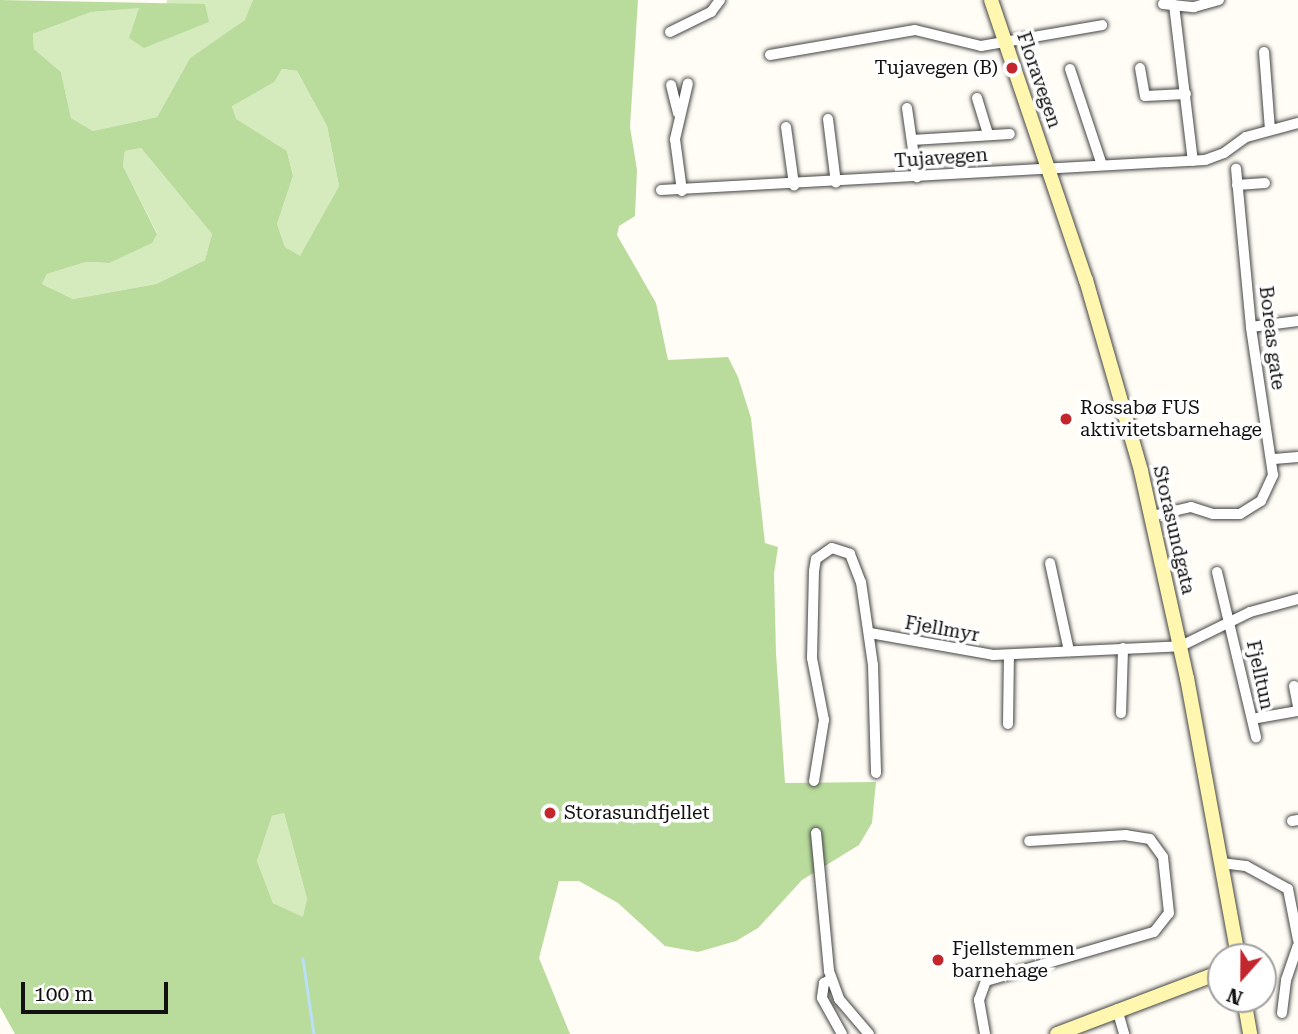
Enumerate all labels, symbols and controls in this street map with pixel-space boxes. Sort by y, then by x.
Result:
street label: Floravegen [1012,29,1066,131]
place label: Tujavegen (B) [875,57,998,79]
marker: Tujavegen (B) [1004,60,1020,76]
street label: Tujavegen [893,143,989,173]
street label: Boreas gate [1254,285,1290,391]
place label: Rossabø FUS aktivitetsbarnehage [1080,397,1262,441]
marker: Rossabø FUS aktivitetsbarnehage [1058,411,1074,427]
street label: Storasundgata [1148,463,1200,597]
street label: Fjellmyr [903,611,981,647]
street label: Fjelltun [1242,638,1278,712]
place label: Storasundfjellet [564,802,710,824]
marker: Storasundfjellet [542,805,558,821]
place label: Fjellstemmen barnehage [952,938,1075,982]
north arrow [1207,943,1277,1013]
marker: Fjellstemmen barnehage [930,952,946,968]
scale bar [24,968,172,1012]
text: 100 m [34,982,94,1006]
text: N [1224,983,1246,1010]

